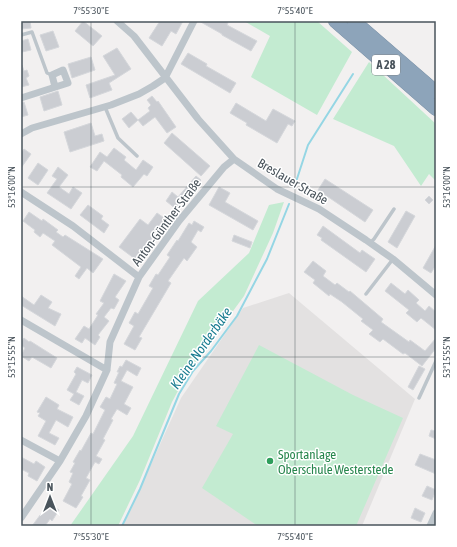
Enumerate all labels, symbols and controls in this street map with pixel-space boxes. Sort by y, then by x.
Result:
text: 7°55'30"E [73,5,109,16]
text: 7°55'40"E [277,5,313,16]
road number: A 28 [372,55,400,75]
street label: Breslauer Straße [255,155,331,208]
text: 53°16'00"N [6,166,17,208]
text: 53°16'00"N [441,166,452,208]
street label: Anton-Günther-Straße [129,176,204,269]
water label: Kleine Norderbäke [167,304,235,392]
text: 53°15'55"N [6,336,17,378]
text: 53°15'55"N [441,336,452,378]
place label: Sportanlage Oberschule Westerstede [278,447,394,477]
marker: Sportanlage Oberschule Westerstede [265,456,275,466]
north arrow [30,477,70,517]
text: N [47,481,53,493]
text: 7°55'30"E [73,531,109,542]
text: 7°55'40"E [277,531,313,542]

